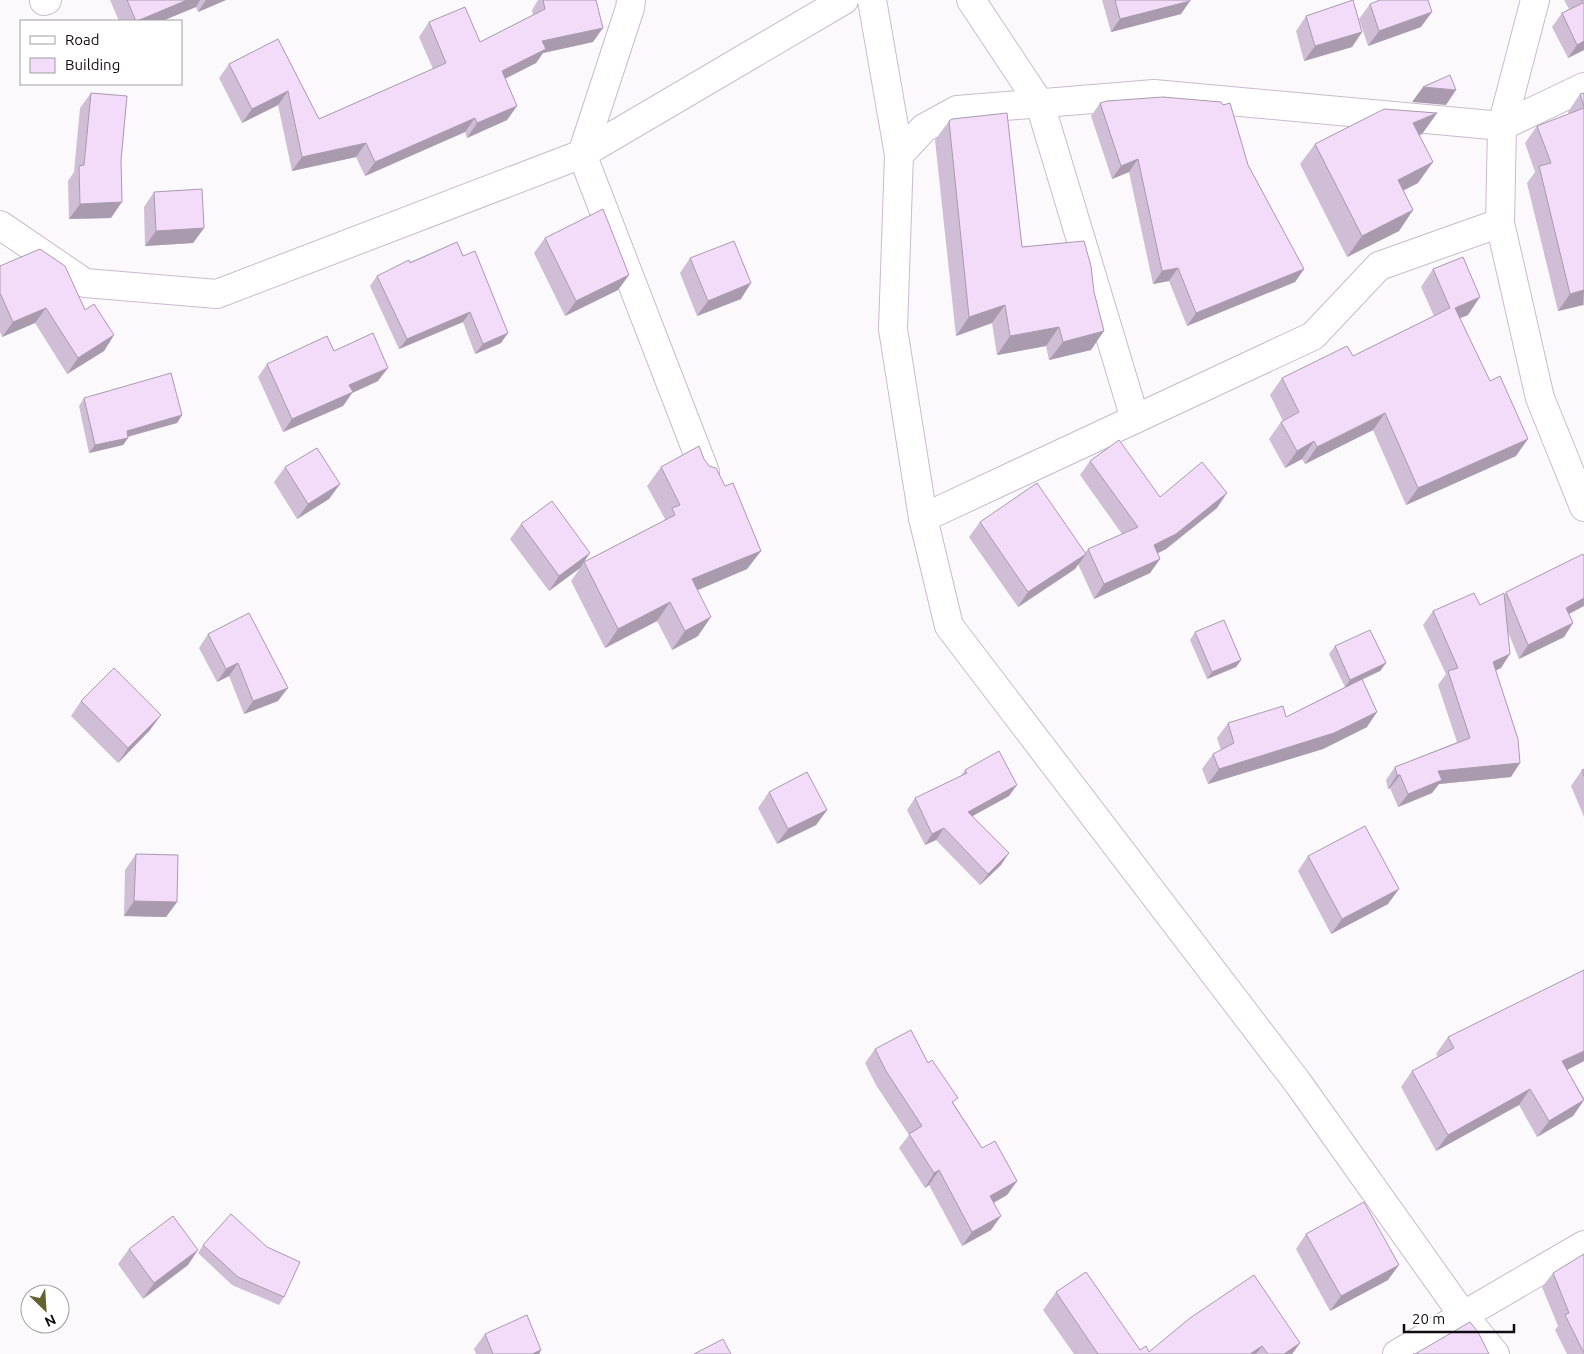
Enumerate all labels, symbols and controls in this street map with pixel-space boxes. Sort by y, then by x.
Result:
legend [20,20,182,85]
text: Road [65,31,100,48]
text: Building [65,56,120,73]
north arrow [20,1284,70,1334]
scale bar [1404,1302,1514,1334]
text: 20 m [1412,1310,1445,1327]
text: N [42,1311,59,1330]

